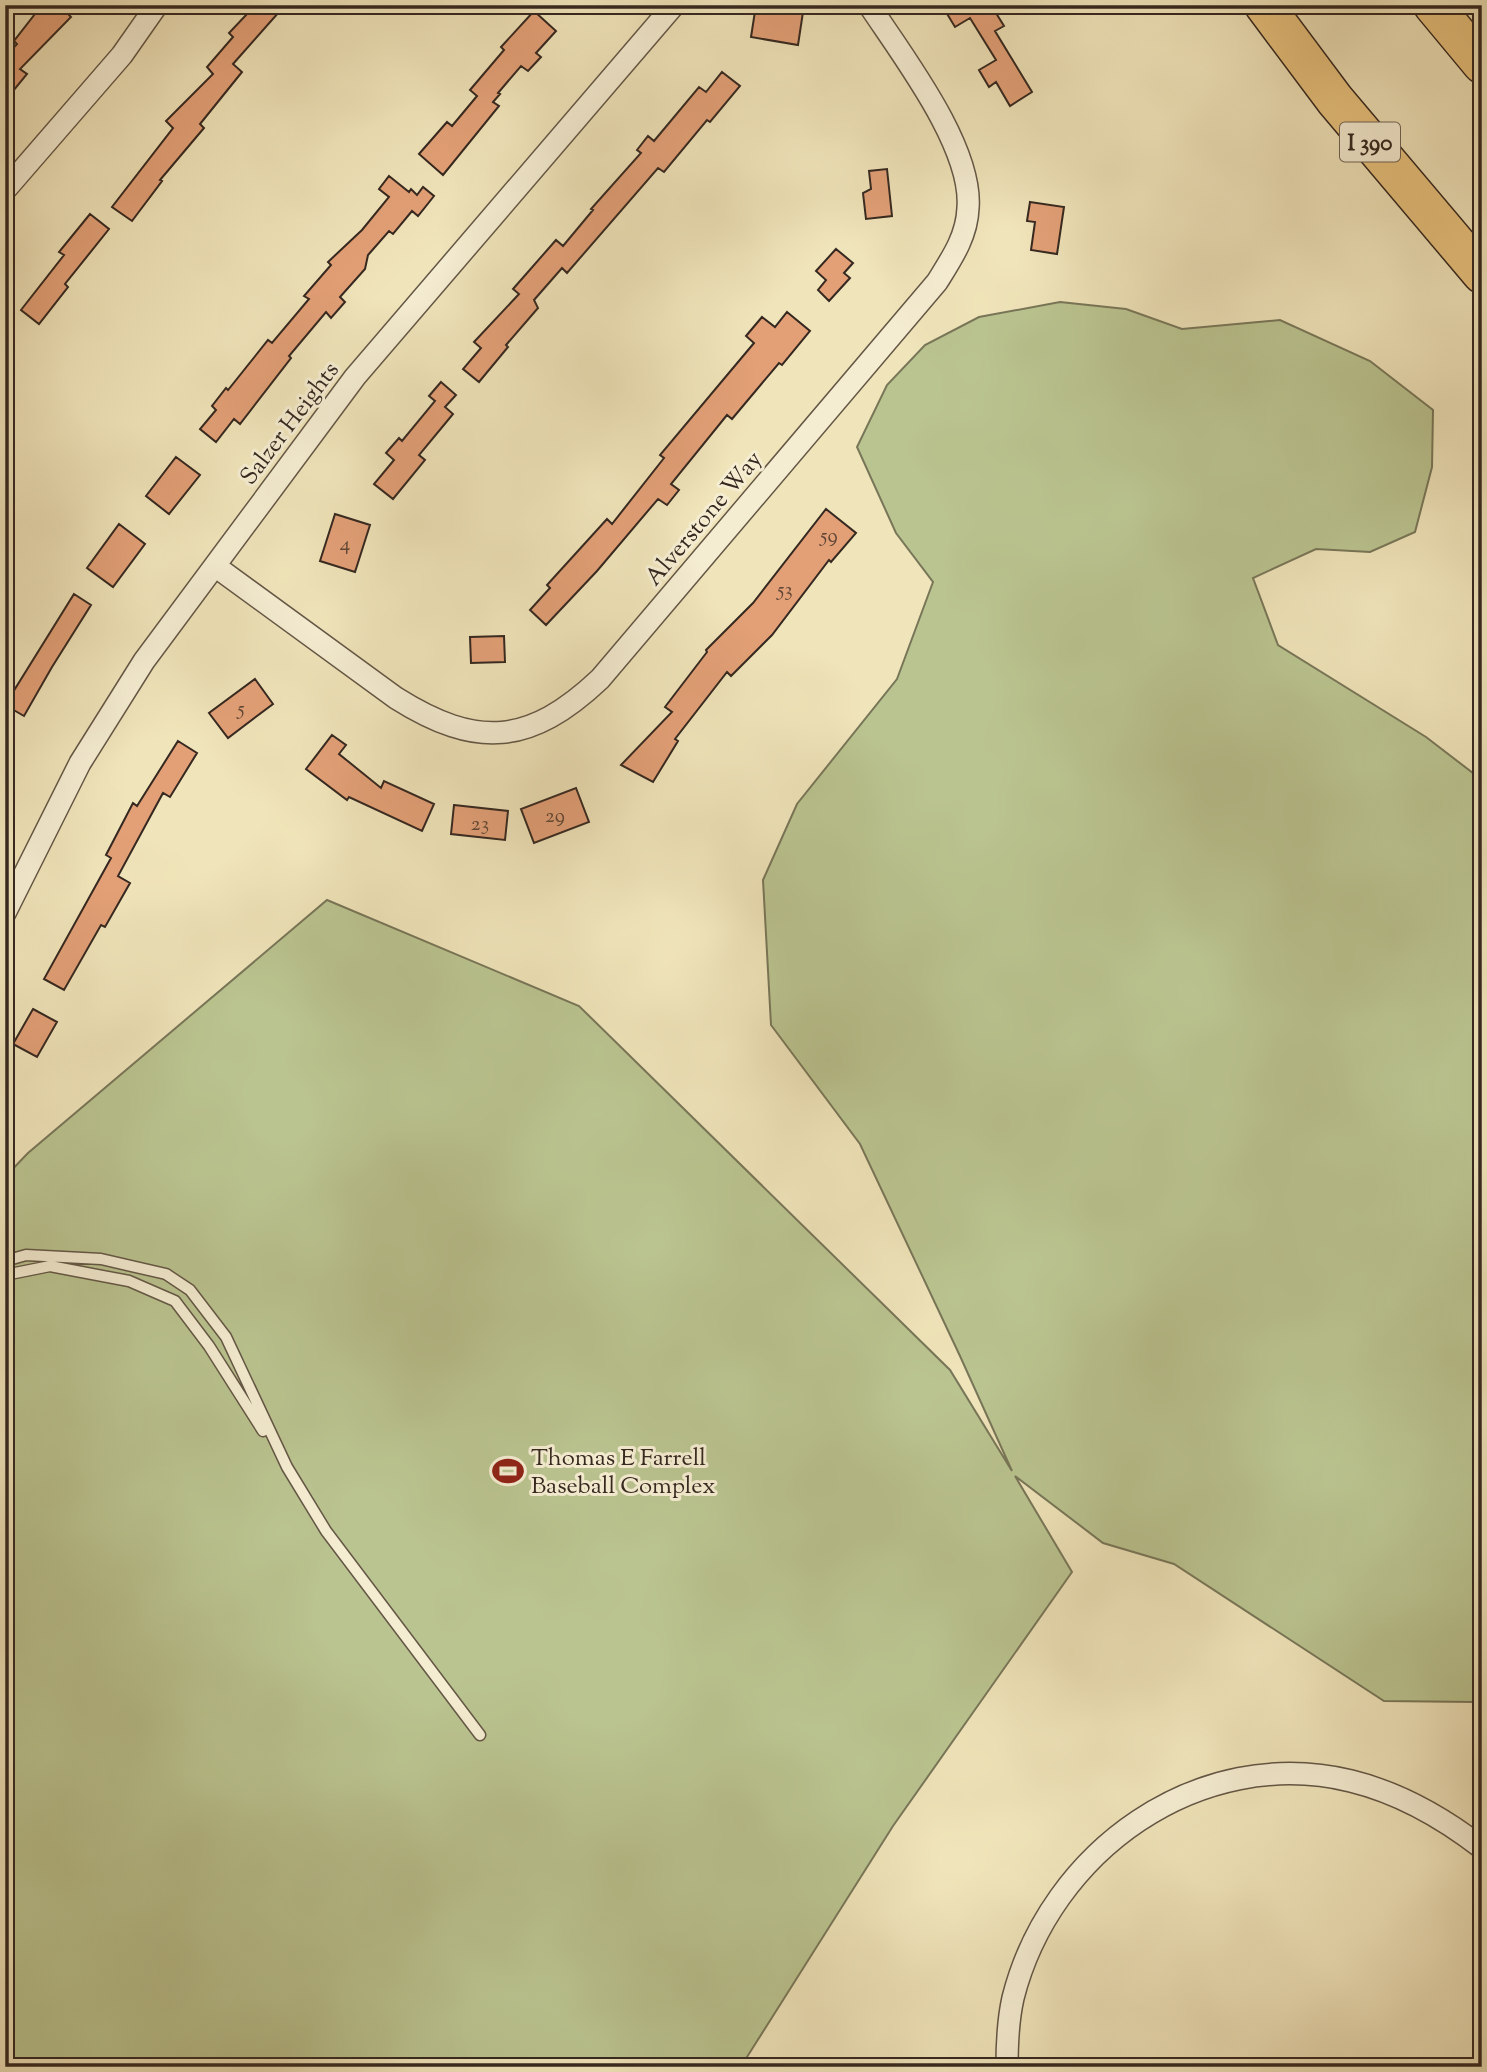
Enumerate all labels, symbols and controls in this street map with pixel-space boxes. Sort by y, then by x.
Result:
road number: I 390 [1340,122,1400,162]
street label: Salzer Heights [233,355,348,493]
street label: Alverstone Way [638,444,771,594]
house number: 59 [819,522,838,552]
house number: 4 [340,530,350,560]
house number: 53 [776,576,793,606]
house number: 5 [236,695,245,725]
house number: 29 [545,802,565,832]
house number: 23 [471,810,489,840]
place label: Thomas E Farrell Baseball Complex [531,1442,715,1504]
sports icon: Thomas E Farrell Baseball Complex [491,1454,525,1488]

